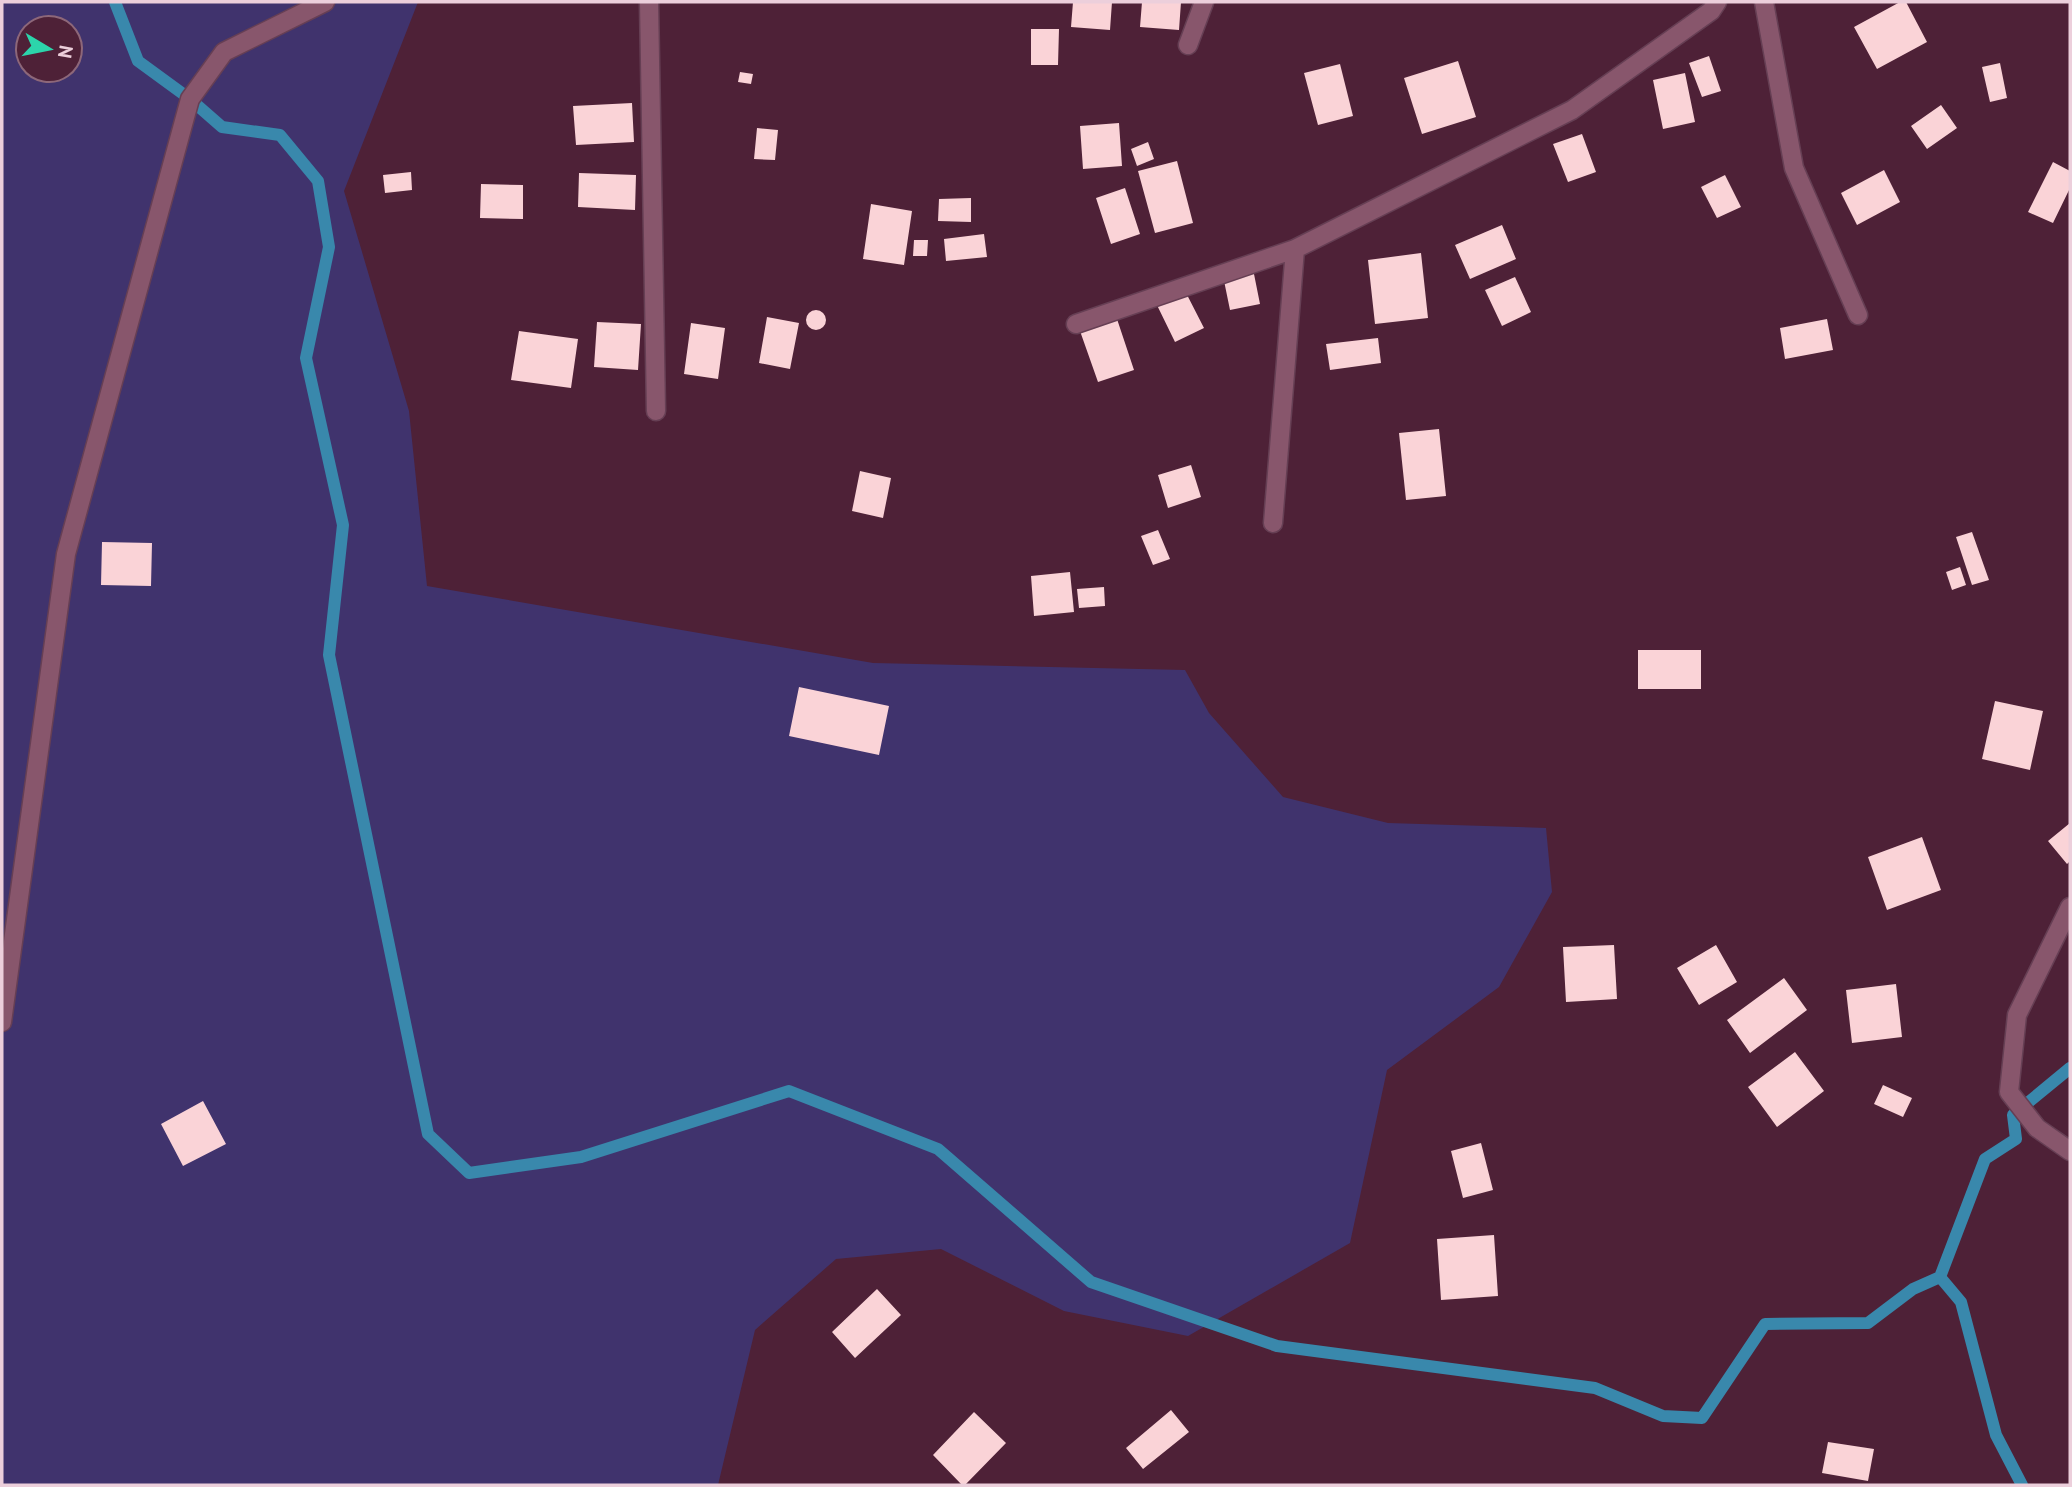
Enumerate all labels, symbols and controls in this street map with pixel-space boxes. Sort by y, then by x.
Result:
north arrow [14,14,84,84]
text: N [53,44,79,60]

